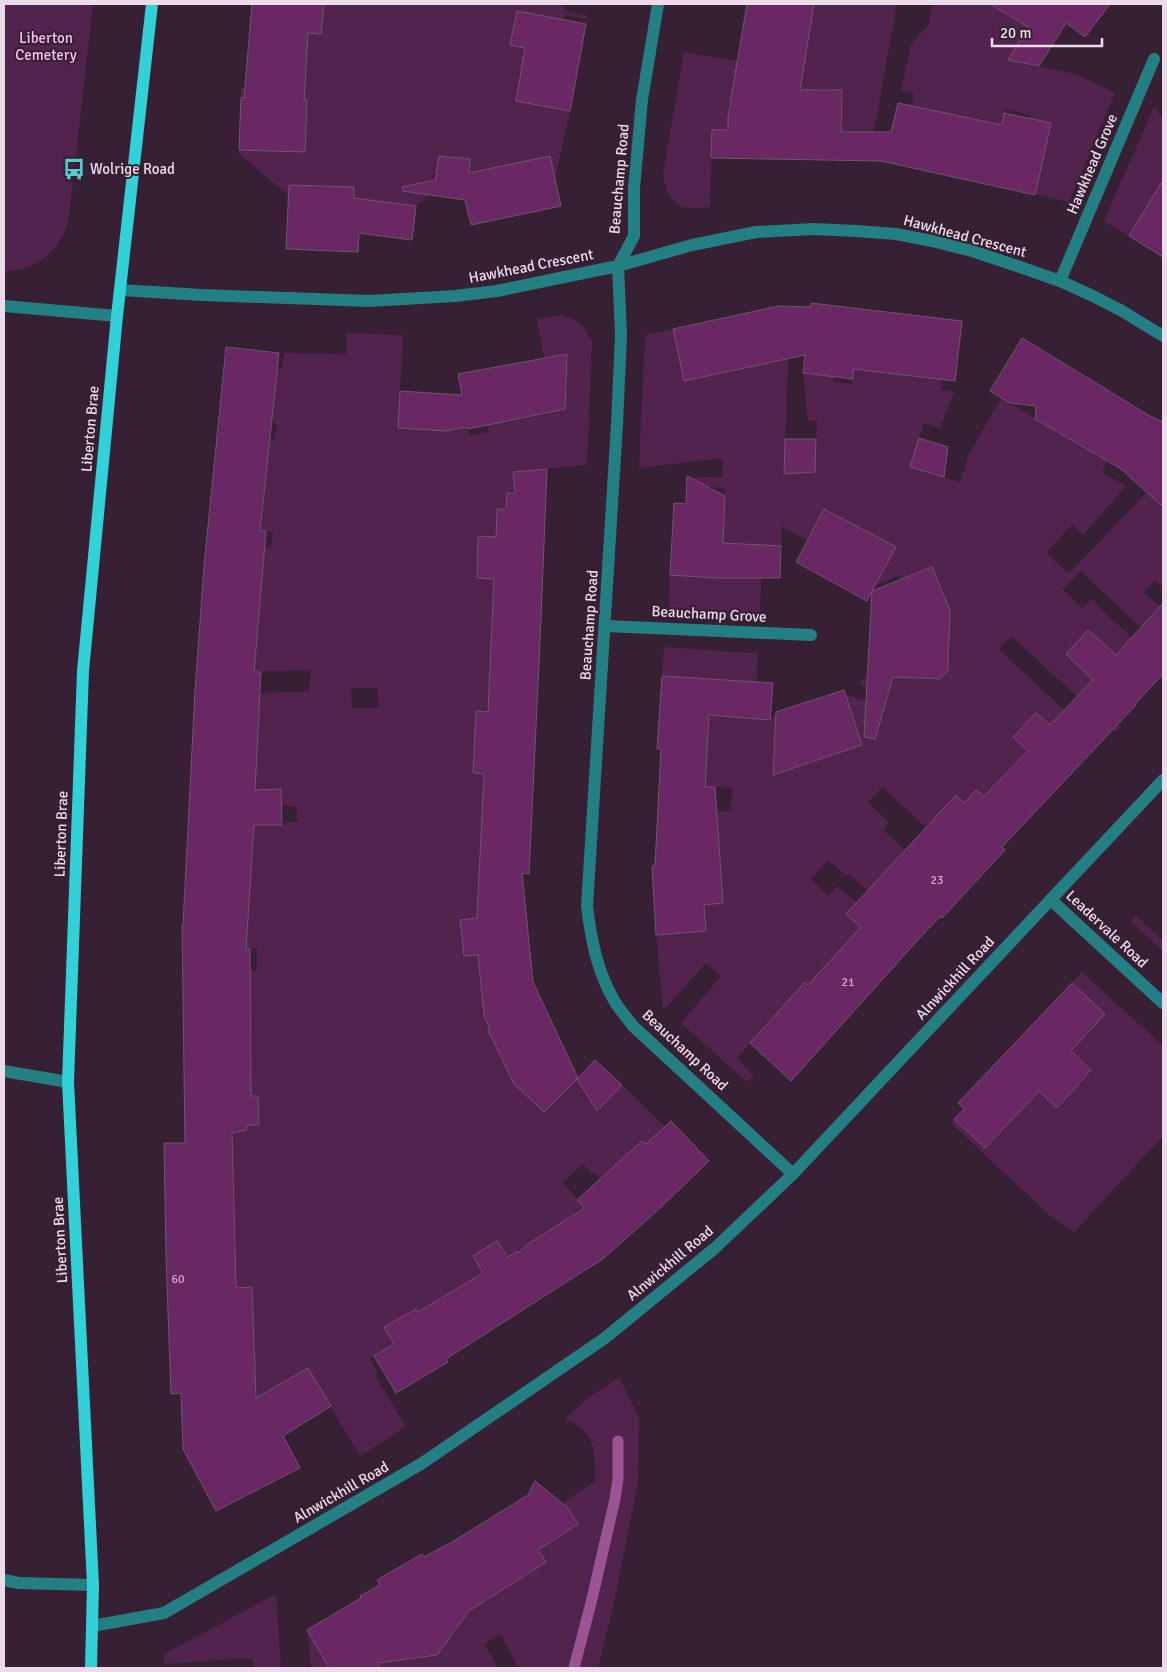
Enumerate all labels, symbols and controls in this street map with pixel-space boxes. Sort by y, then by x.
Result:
scale bar [992,15,1102,47]
text: 20 m [1000,24,1031,42]
park label: Liberton Cemetery [15,29,77,64]
street label: Hawkhead Grove [1063,111,1121,217]
street label: Beauchamp Road [605,123,633,235]
bus stop icon: Wolrige Road [61,156,87,182]
place label: Wolrige Road [90,160,175,178]
street label: Hawkhead Crescent [901,211,1029,261]
street label: Hawkhead Crescent [467,245,595,287]
street label: Liberton Brae [77,385,103,473]
street label: Beauchamp Road [576,569,602,681]
street label: Beauchamp Grove [651,602,767,626]
street label: Liberton Brae [50,790,72,878]
house number: 23 [931,873,943,888]
street label: Leadervale Road [1062,886,1152,972]
street label: Alnwickhill Road [912,933,998,1023]
house number: 21 [842,975,854,990]
street label: Beauchamp Road [638,1006,732,1094]
street label: Liberton Brae [49,1196,71,1284]
street label: Alnwickhill Road [623,1222,717,1304]
house number: 60 [172,1272,184,1287]
street label: Alnwickhill Road [290,1457,392,1527]

